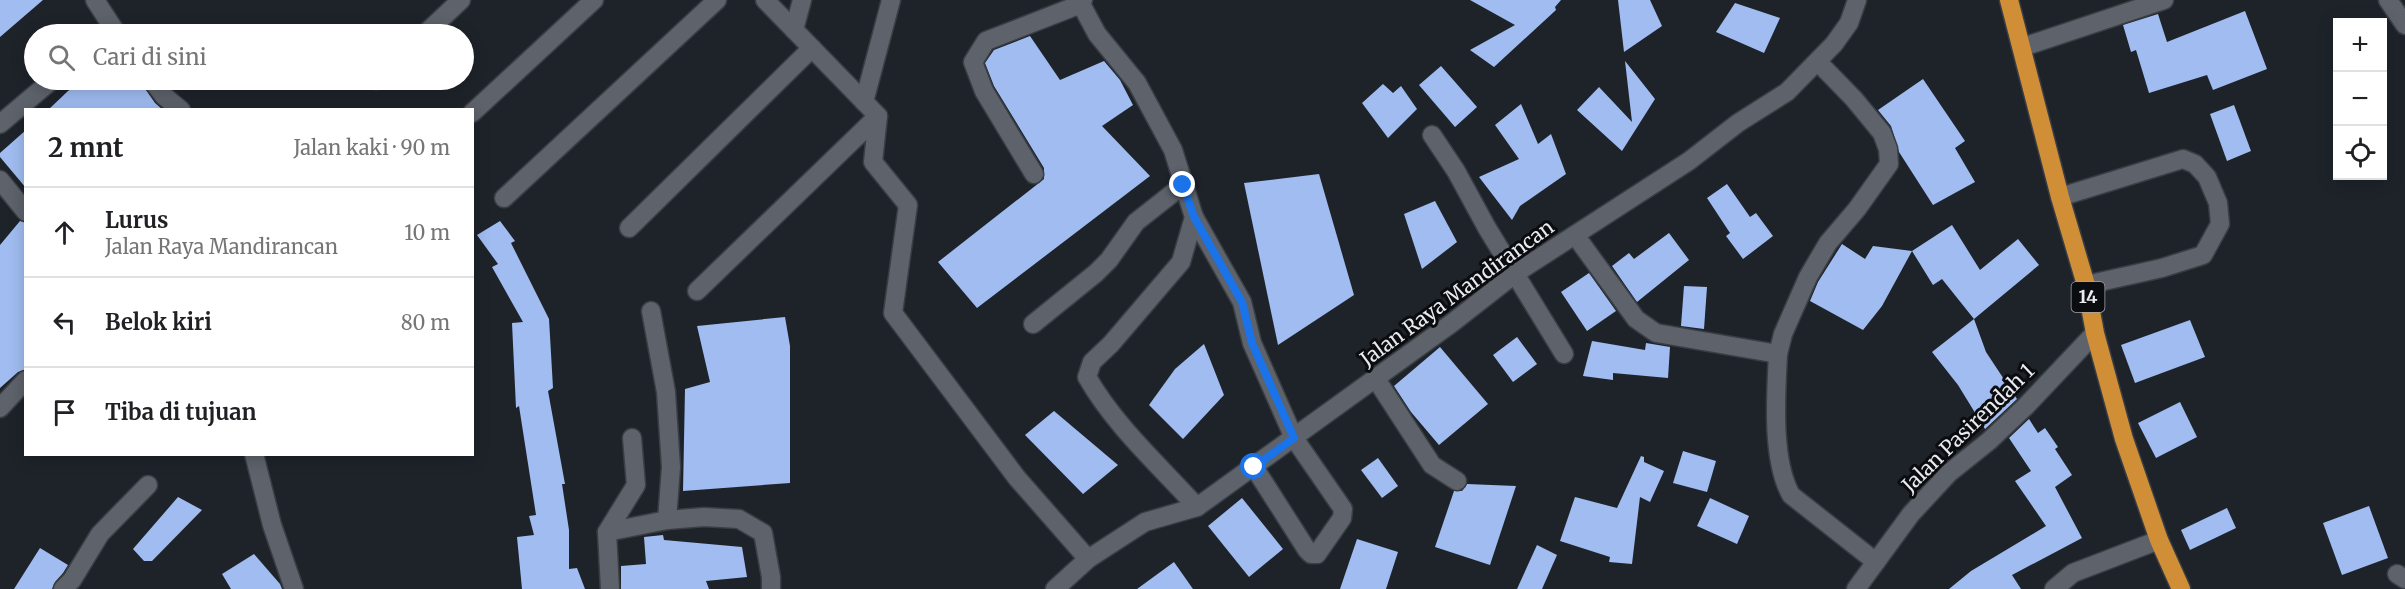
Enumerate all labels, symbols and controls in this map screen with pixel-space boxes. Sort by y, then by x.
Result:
map controls [2333,18,2387,180]
button: + [2333,18,2387,72]
search box [24,24,474,90]
icon: search [45,41,78,74]
text: Cari di sini [93,43,207,71]
button: − [2333,72,2387,126]
button: locate [2333,126,2387,180]
text: 2 mnt [48,131,123,164]
text: Jalan kaki · 90 m [293,135,450,160]
route end [1169,171,1195,197]
text: Lurus [105,206,168,234]
street label: Jalan Raya Mandirancan [1354,214,1558,372]
icon: ahead [48,216,81,249]
text: 10 m [404,220,450,245]
text: Jalan Raya Mandirancan [105,234,338,259]
road number: 14 [2072,282,2104,312]
icon: left [48,306,81,339]
text: Belok kiri [105,308,212,336]
text: 80 m [401,310,450,335]
street label: Jalan Pasirendah 1 [1896,358,2039,498]
icon: arrive [48,396,81,429]
text: Tiba di tujuan [105,398,256,426]
route start [1240,453,1266,479]

